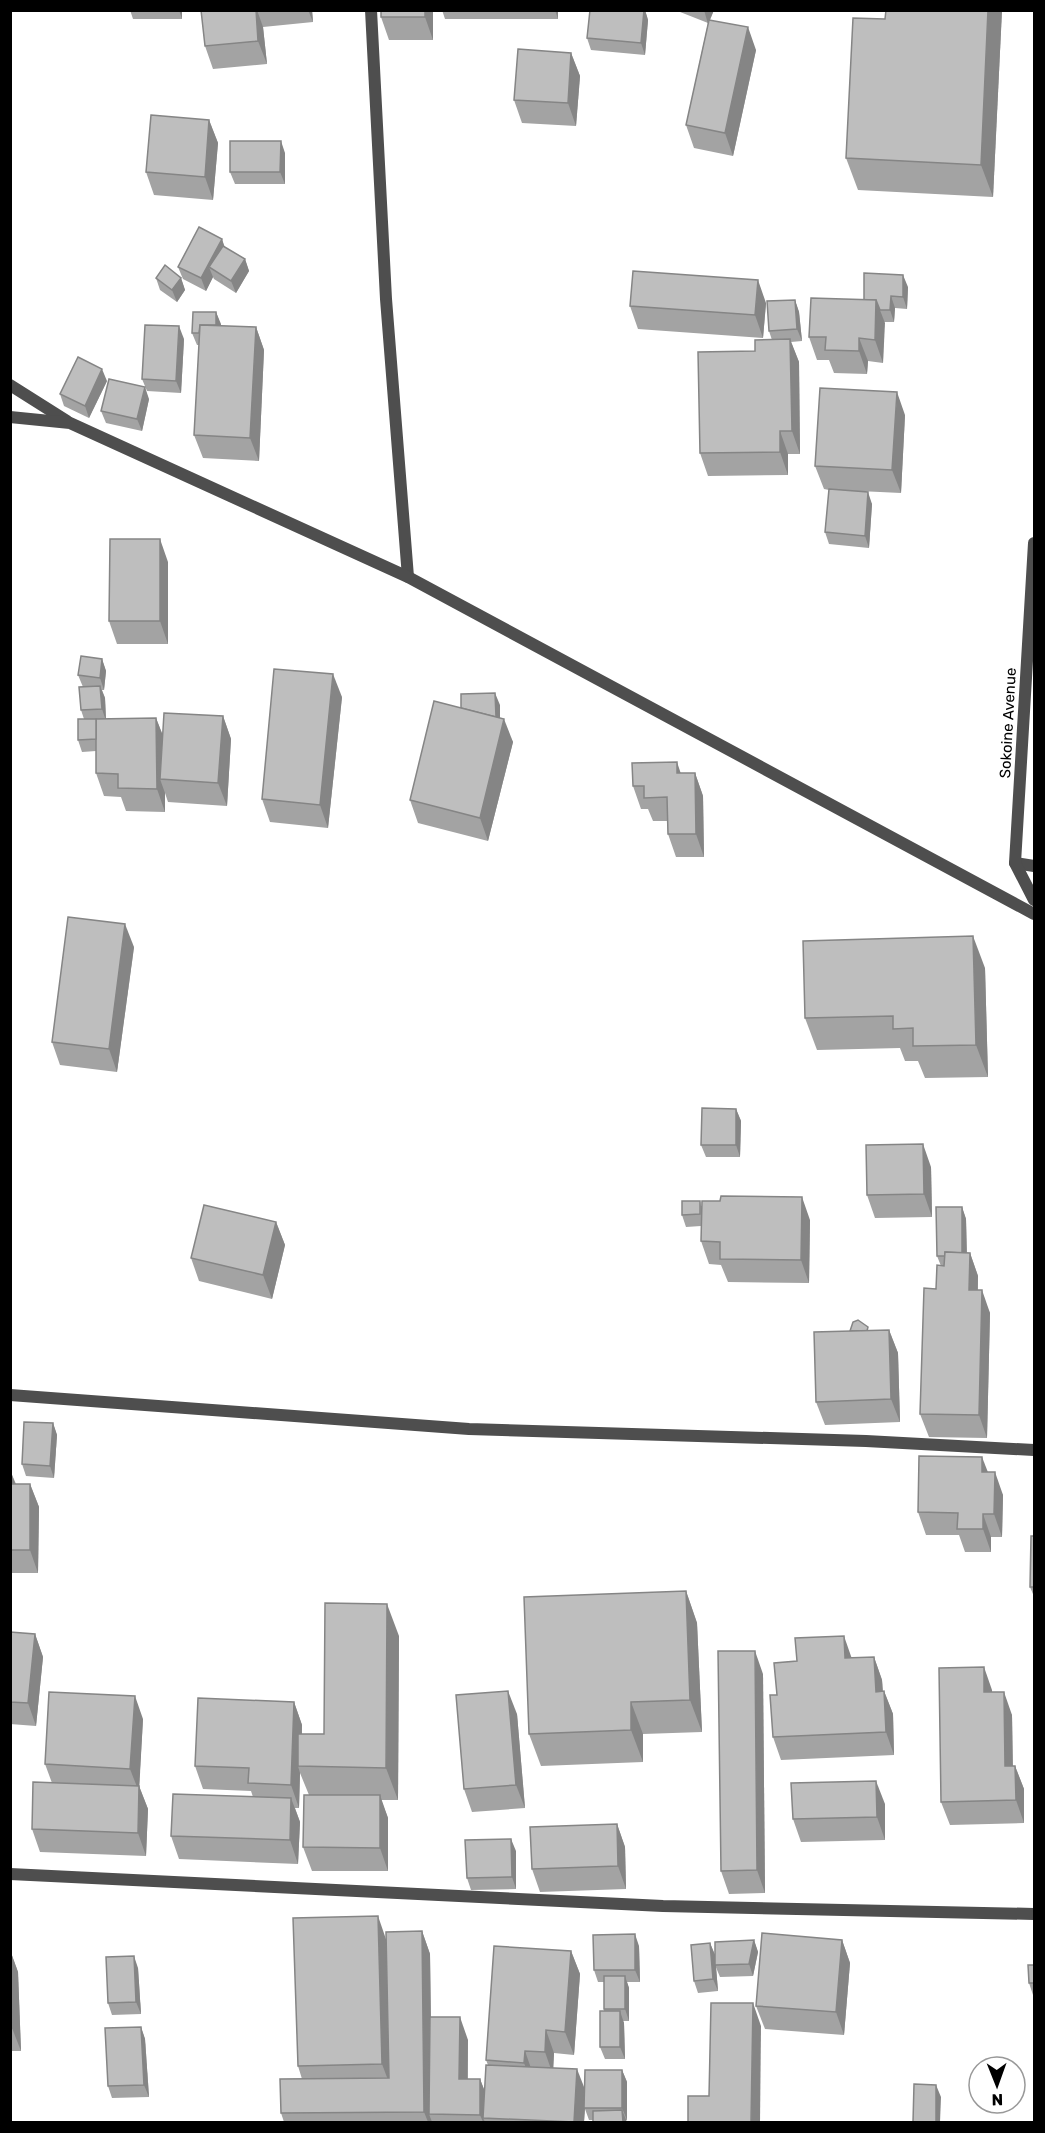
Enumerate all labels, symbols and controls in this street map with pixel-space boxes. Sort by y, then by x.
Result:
street label: Sokoine Avenue [996,667,1020,779]
north arrow [967,2055,1027,2115]
text: N [991,2090,1003,2109]

